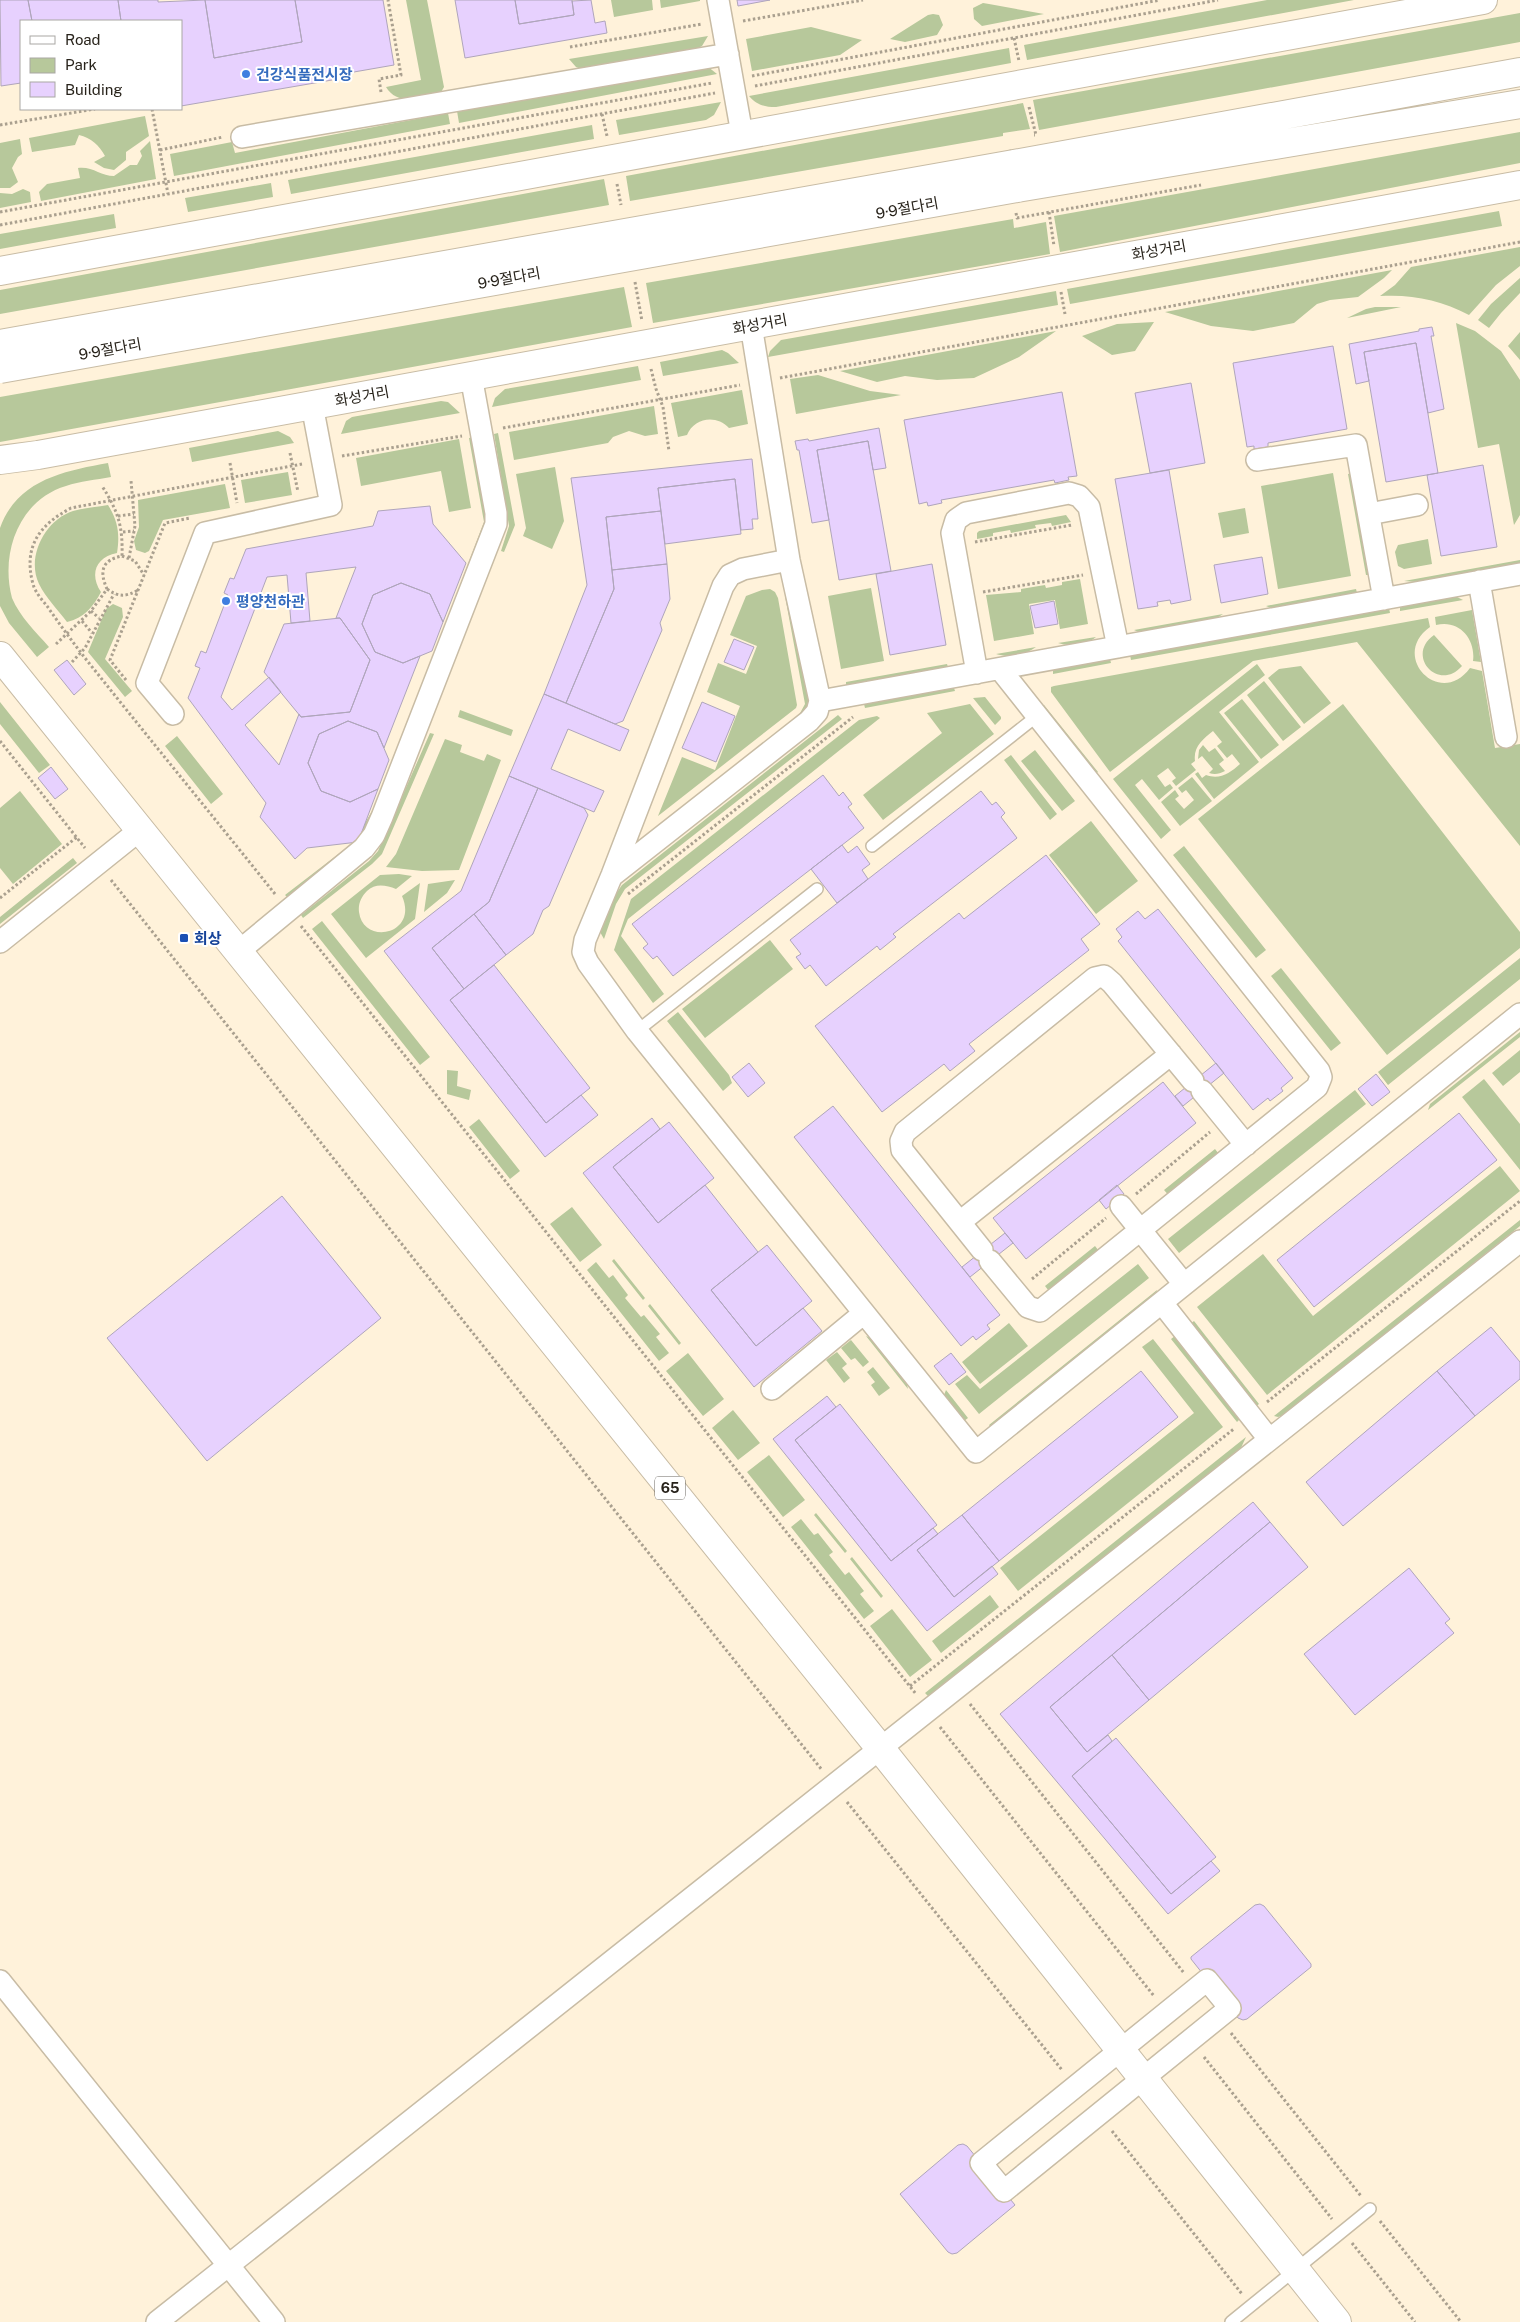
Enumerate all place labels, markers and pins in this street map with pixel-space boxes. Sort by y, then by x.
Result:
place label: 건강식품전시장 [256,66,353,83]
marker: 건강식품전시장 [240,68,252,80]
place label: 평양천하관 [236,593,305,610]
marker: 평양천하관 [220,595,232,607]
place label: 회상 [194,930,222,947]
marker: 회상 [178,932,190,944]

